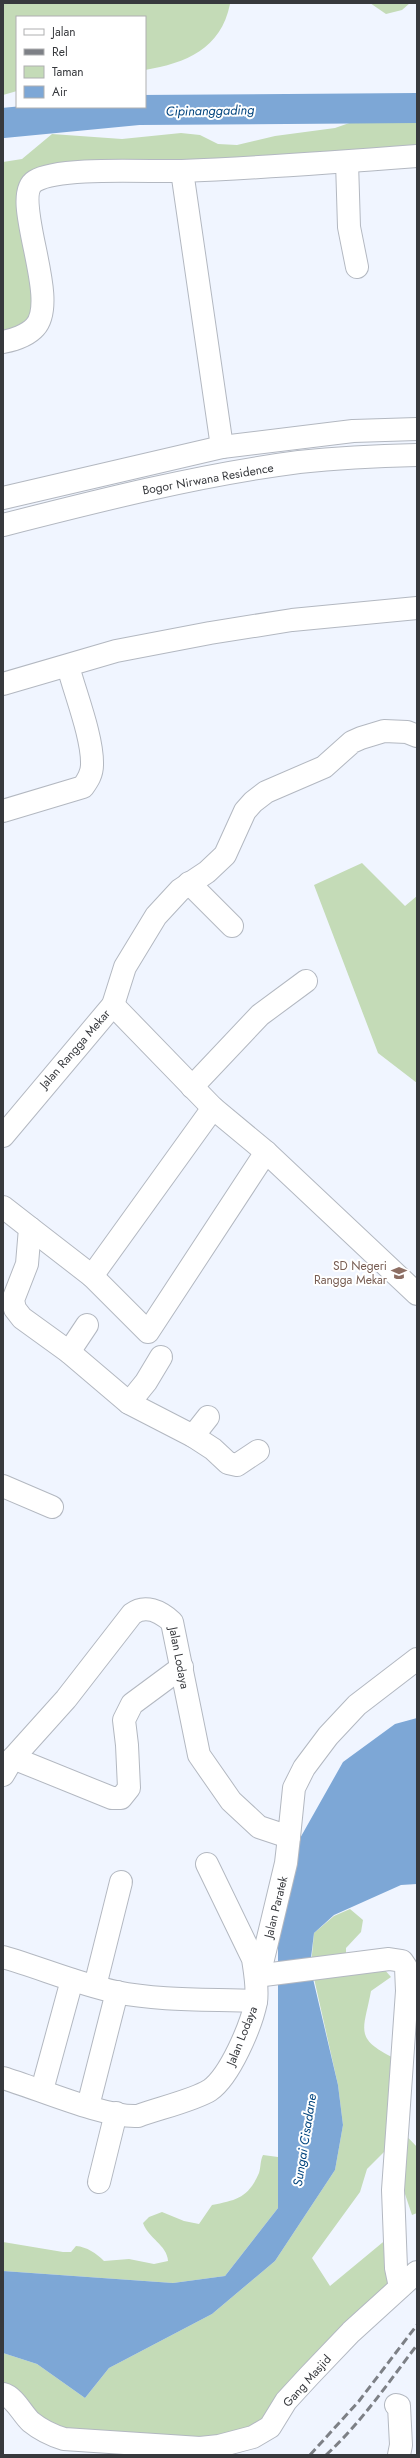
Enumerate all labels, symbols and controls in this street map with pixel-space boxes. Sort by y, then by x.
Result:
legend [16,16,146,108]
text: Jalan [50,23,75,41]
text: Rel [52,43,68,61]
text: Taman [52,63,84,81]
text: Air [52,83,68,101]
water label: Cipinanggading [166,100,254,121]
street label: Bogor Nirwana Residence [141,459,275,499]
street label: Jalan Rangga Mekar [34,1005,115,1094]
place label: SD Negeri Rangga Mekar [314,1257,388,1289]
school or university icon: SD Negeri Rangga Mekar [390,1264,408,1282]
street label: Jalan Lodaya [164,1624,194,1691]
street label: Jalan Paratek [259,1873,293,1942]
street label: Jalan Lodaya [221,2003,262,2070]
water label: Sungai Cisadane [288,2092,321,2188]
street label: Gang Masjid [279,2351,335,2411]

